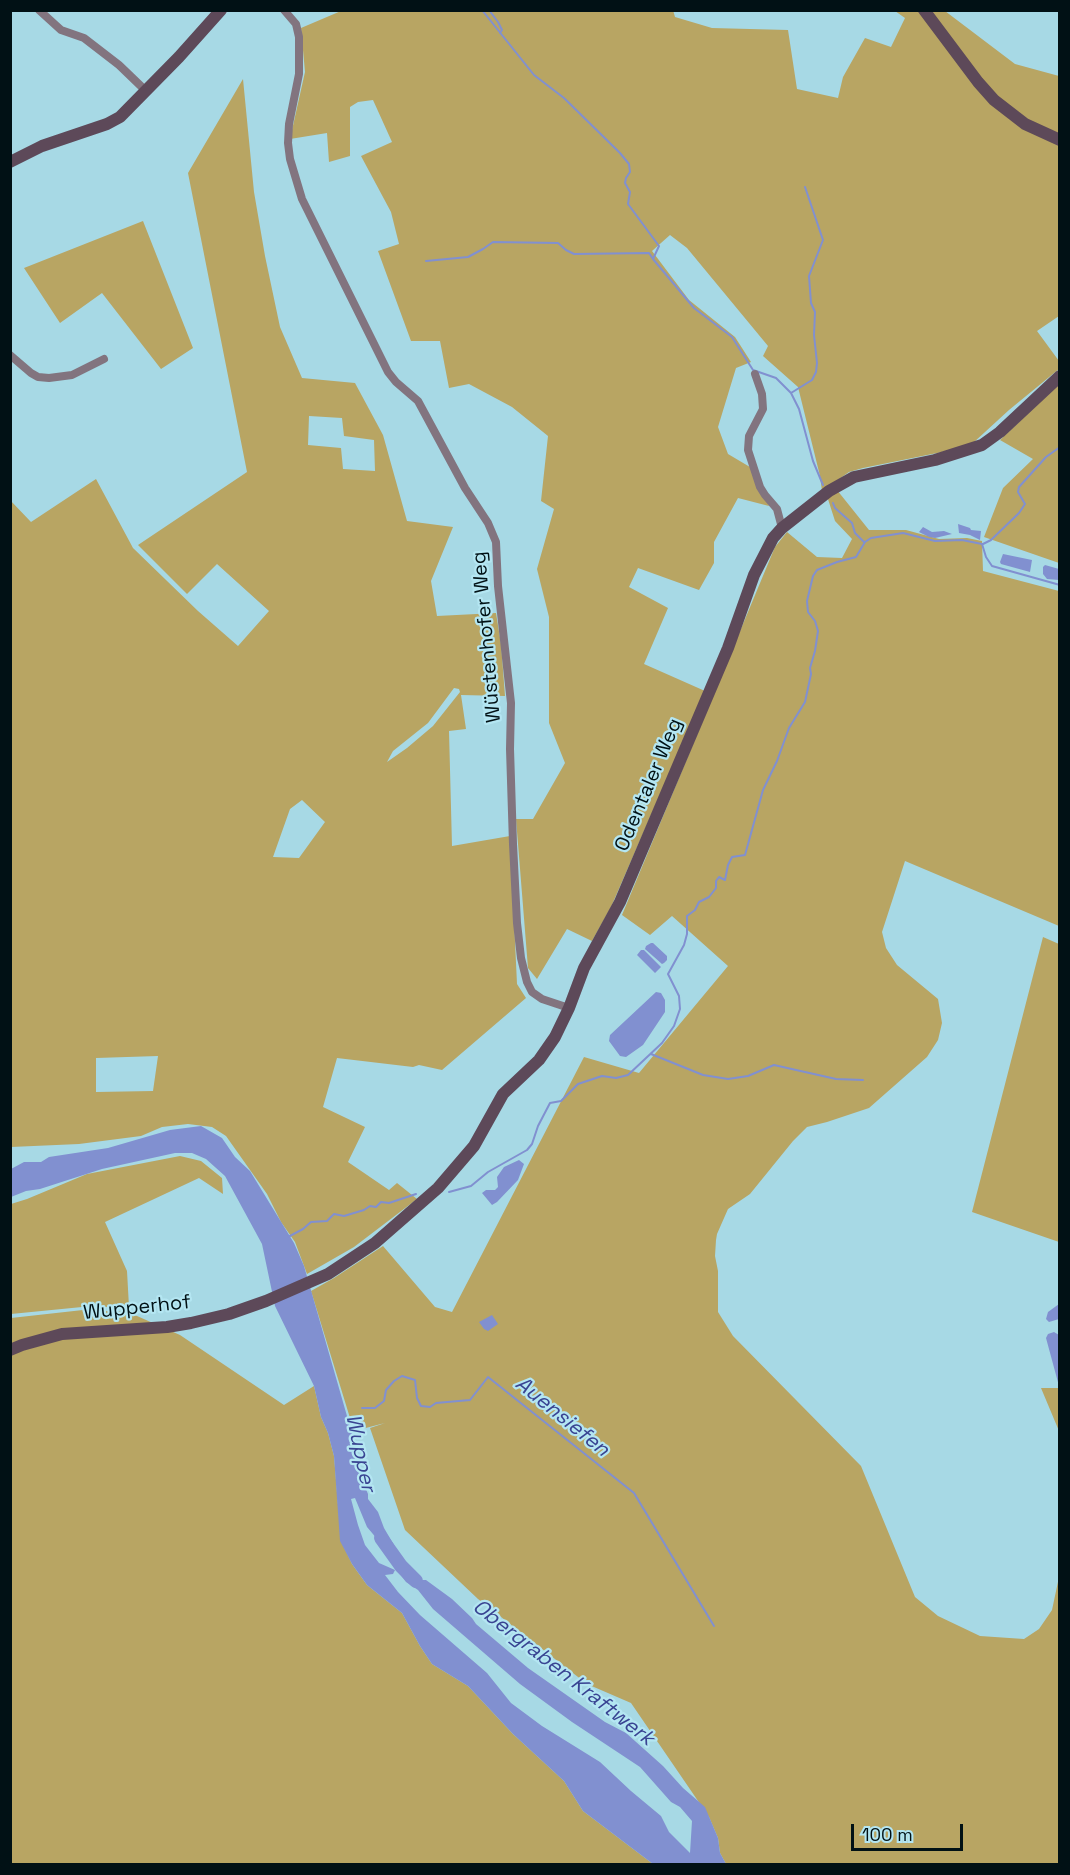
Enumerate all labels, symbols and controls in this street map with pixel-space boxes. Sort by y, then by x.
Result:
street label: Wüstenhofer Weg [468,550,506,724]
street label: Odentaler Weg [610,715,688,855]
street label: Wupperhof [82,1290,192,1326]
water label: Auensiefen [510,1371,614,1463]
water label: Wupper [340,1412,380,1494]
water label: Obergraben Kraftwerk [467,1594,659,1752]
scale bar [854,1812,966,1850]
text: 100 m [862,1823,913,1846]

